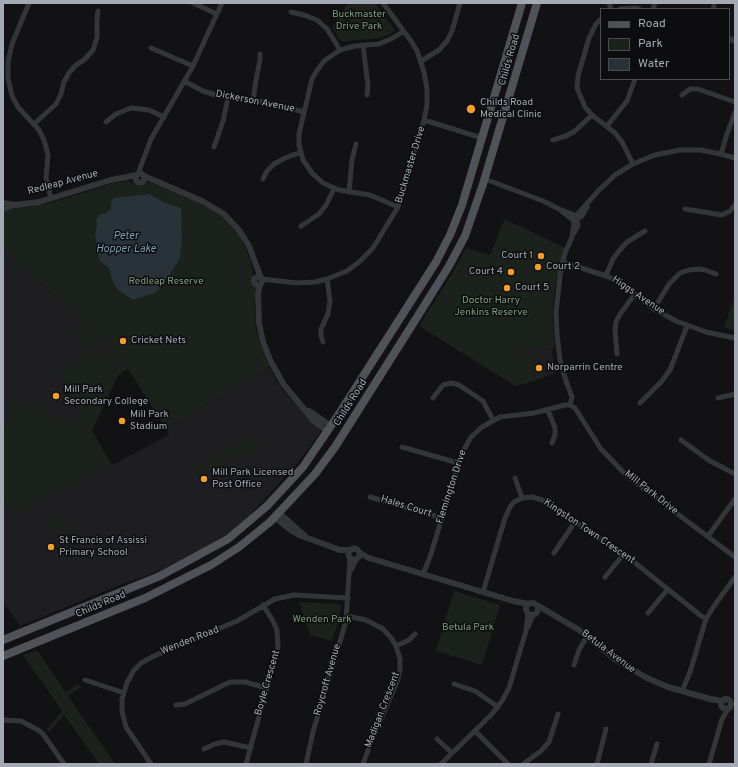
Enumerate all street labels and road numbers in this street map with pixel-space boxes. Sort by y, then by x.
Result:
street label: Childs Road [497,33,523,87]
street label: Dickerson Avenue [215,88,295,116]
street label: Buckmaster Drive [394,125,428,205]
street label: Redleap Avenue [27,168,99,198]
street label: Higgs Avenue [609,274,667,318]
street label: Childs Road [332,377,370,429]
street label: Flemington Drive [434,449,470,525]
street label: Mill Park Drive [622,468,680,518]
street label: Hales Court [379,494,433,520]
street label: Kingston Town Crescent [541,497,637,567]
street label: Childs Road [74,589,128,621]
street label: Wenden Road [159,624,221,658]
street label: Betula Avenue [579,628,637,676]
street label: Roycroft Avenue [312,643,344,717]
street label: Boyle Crescent [253,649,283,717]
street label: Madigan Crescent [363,670,403,750]

